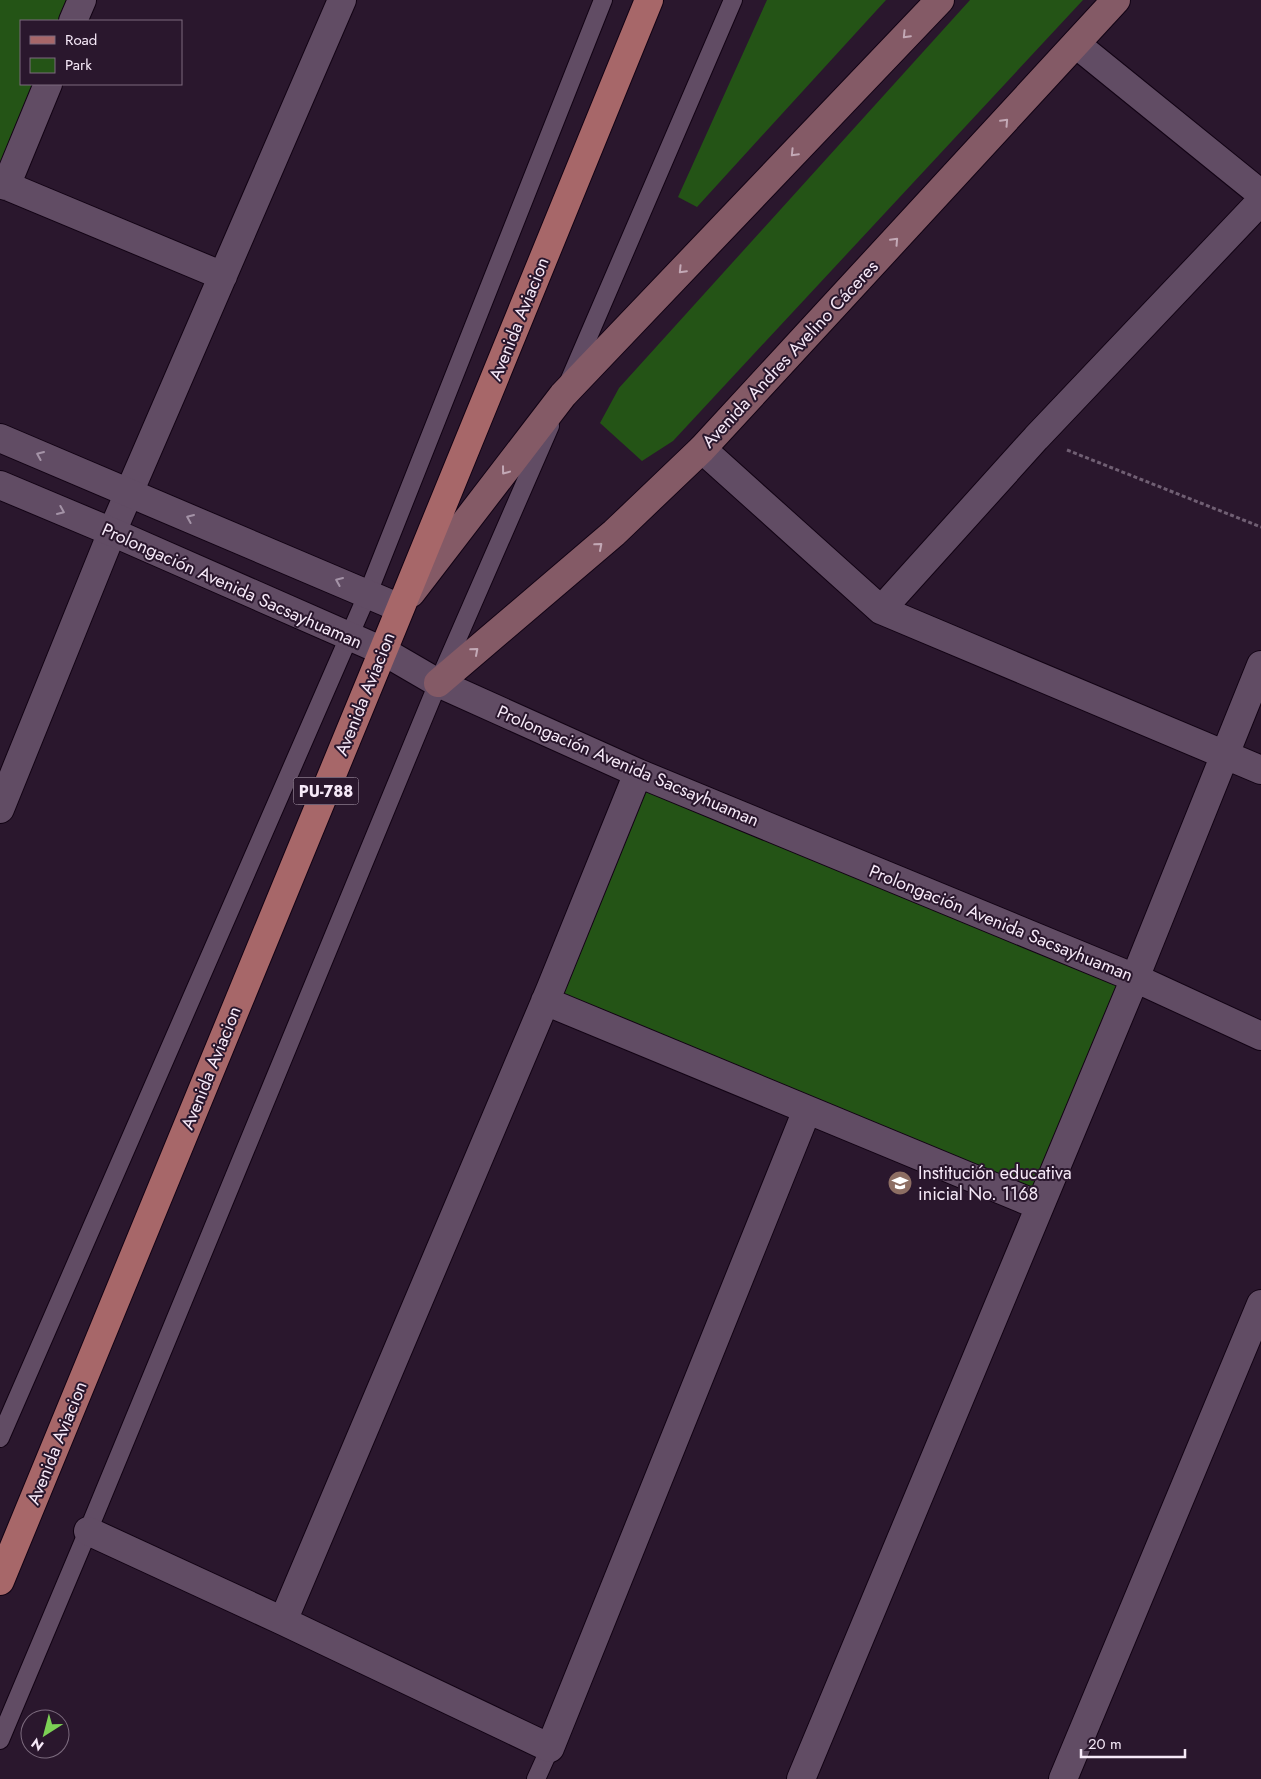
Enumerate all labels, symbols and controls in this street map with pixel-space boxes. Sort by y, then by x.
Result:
legend [20,20,182,85]
text: Road [65,29,97,51]
one-way arrow [903,30,912,39]
text: Park [65,54,92,76]
one-way arrow [999,118,1008,127]
one-way arrow [791,147,800,156]
one-way arrow [889,237,898,246]
street label: Avenida Aviacion [482,253,556,385]
street label: Avenida Andres Avelino Cáceres [696,254,884,454]
one-way arrow [679,265,688,274]
one-way arrow [36,451,45,462]
one-way arrow [503,465,511,474]
one-way arrow [56,505,65,515]
one-way arrow [186,514,195,525]
street label: Prolongación Avenida Sacsayhuaman [98,517,366,655]
one-way arrow [593,542,602,551]
one-way arrow [336,577,344,587]
street label: Avenida Aviacion [328,628,402,760]
one-way arrow [470,648,479,657]
street label: Prolongación Avenida Sacsayhuaman [493,699,763,833]
road number: PU-788 [294,778,358,804]
street label: Prolongación Avenida Sacsayhuaman [865,858,1137,988]
street label: Avenida Aviacion [174,1002,248,1134]
place label: Institución educativa inicial No. 1168 [918,1160,1072,1207]
school or university icon: Institución educativa inicial No. 1168 [887,1170,913,1196]
street label: Avenida Aviacion [20,1377,94,1509]
north arrow [20,1709,70,1759]
scale bar [1081,1726,1185,1758]
text: N [27,1733,48,1756]
text: 20 m [1088,1733,1122,1755]

